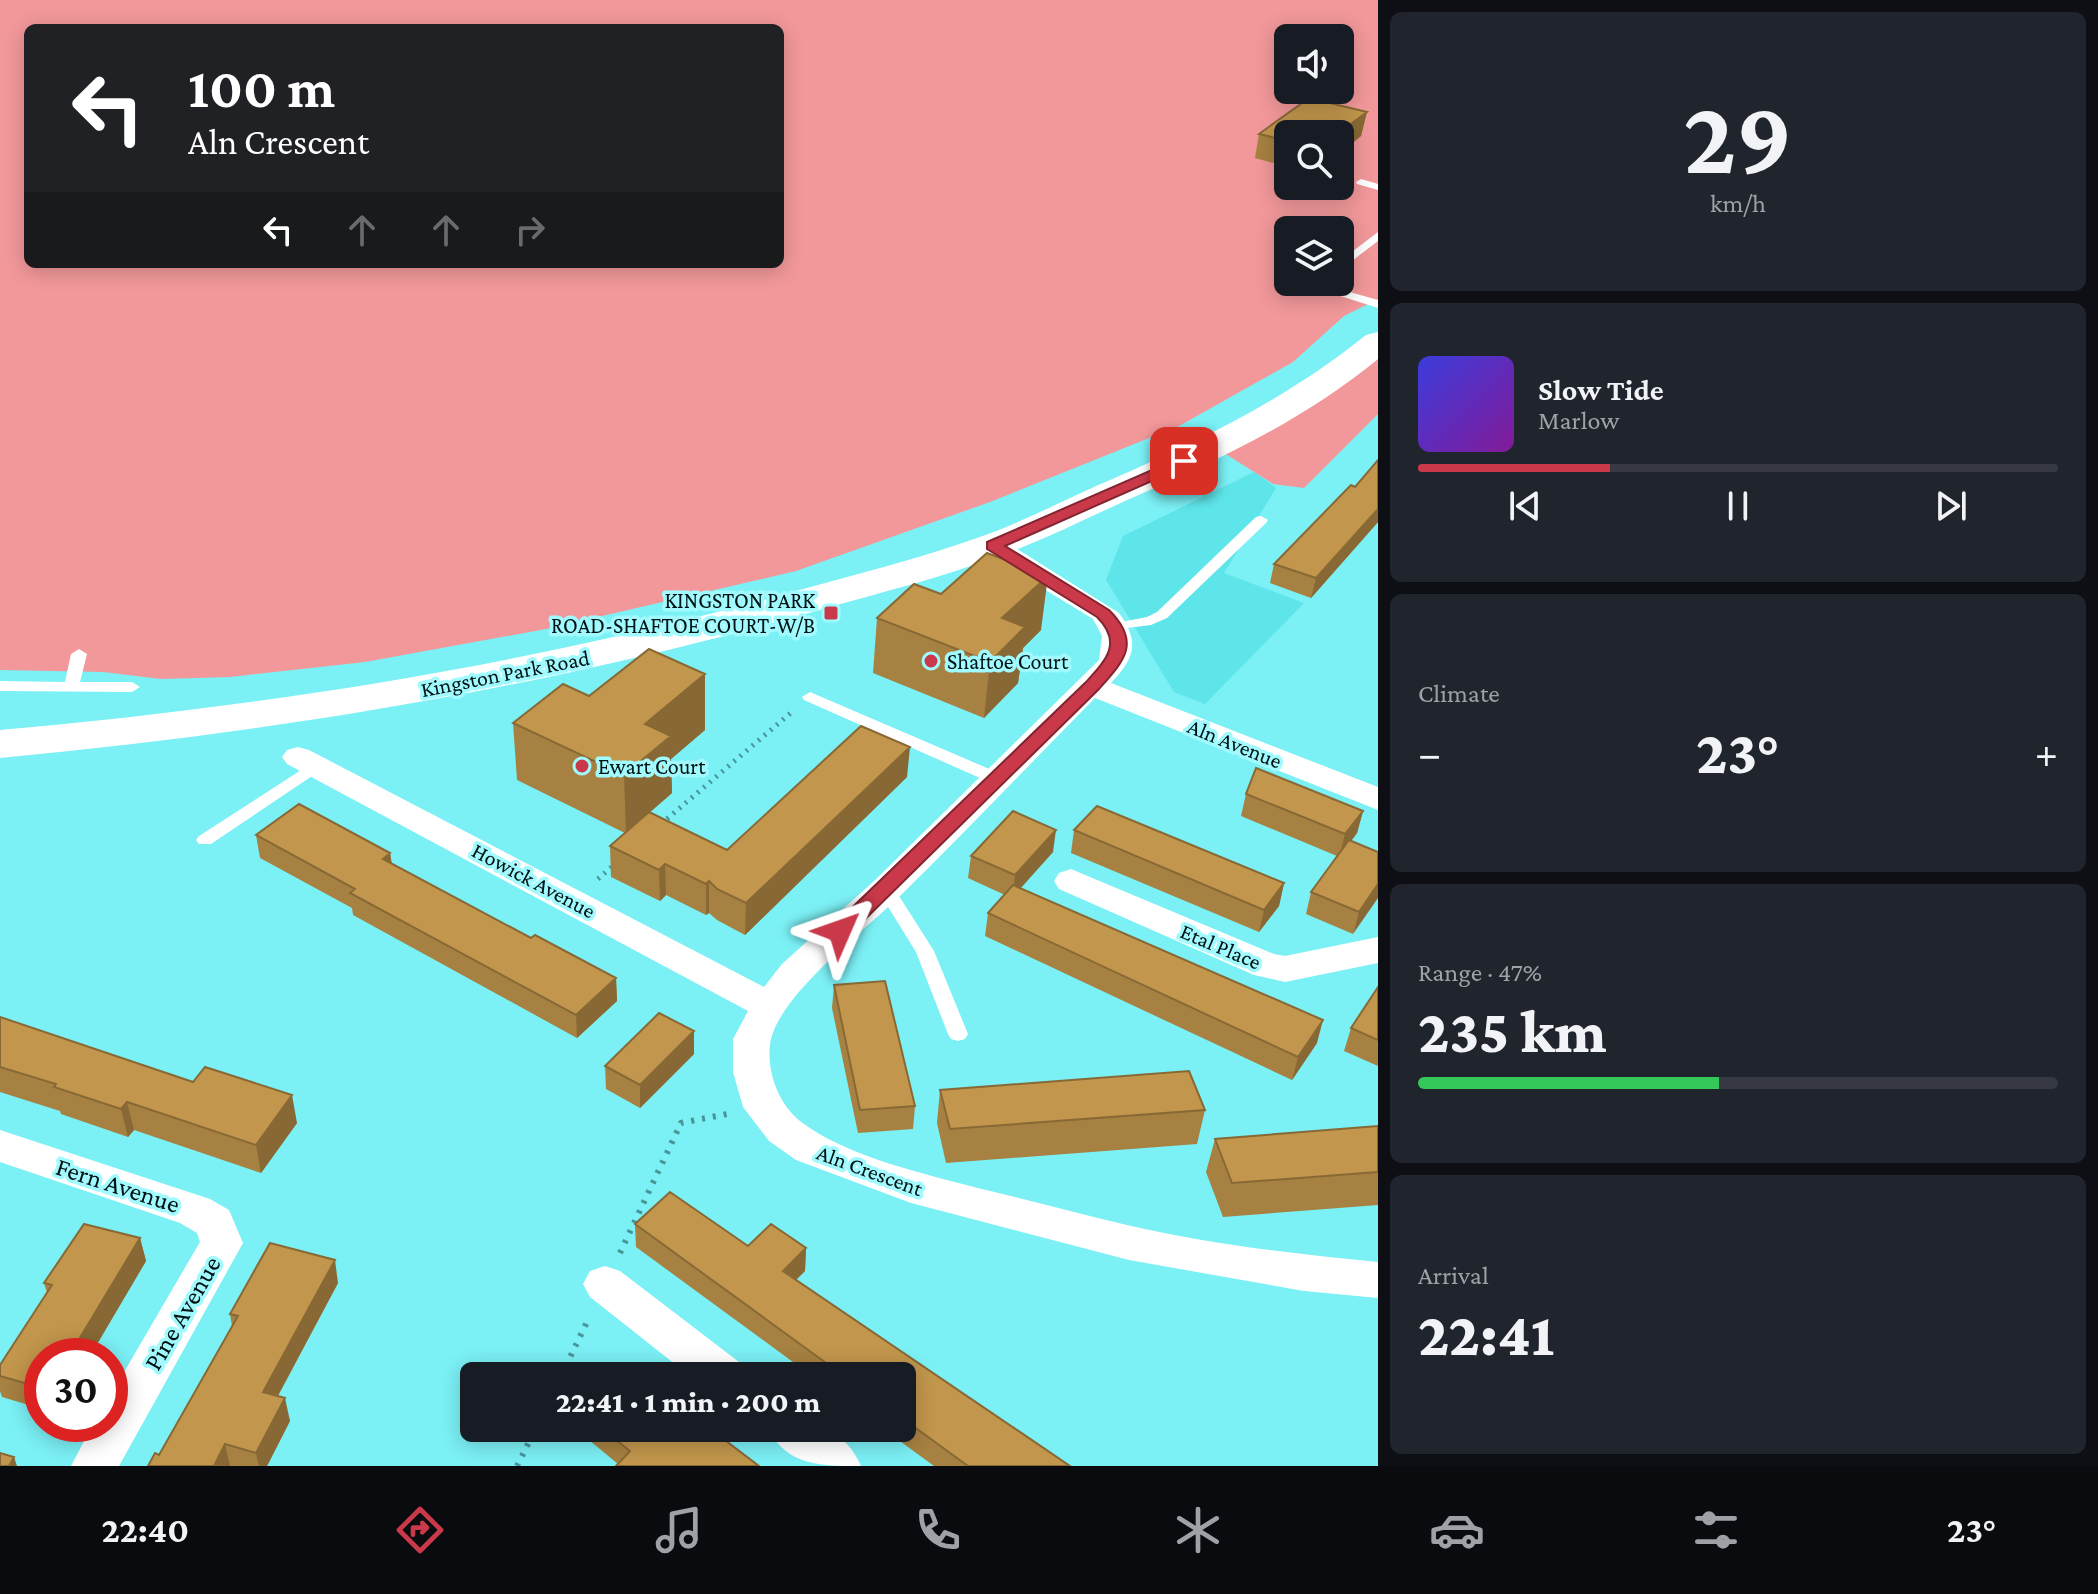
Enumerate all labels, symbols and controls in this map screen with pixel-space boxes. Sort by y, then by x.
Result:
map controls [1274,24,1354,296]
button: sound [1274,24,1354,104]
icon: left [56,56,160,160]
text: 100 m [188,57,335,119]
text: 29 [1683,79,1793,194]
button: search [1274,120,1354,200]
text: Aln Crescent [188,122,369,162]
text: km/h [1710,189,1766,218]
icon: left [256,208,300,252]
icon: ahead [340,208,384,252]
icon: ahead [424,208,468,252]
icon: right [508,208,552,252]
button: layers [1274,216,1354,296]
text: Slow Tide [1538,373,1664,406]
text: Marlow [1538,406,1619,435]
pin [1150,427,1218,495]
icon: arrive [1162,439,1206,483]
icon: previous [1503,484,1547,528]
icon: pause [1716,484,1760,528]
icon: next [1929,484,1973,528]
place label: KINGSTON PARK ROAD-SHAFTOE COURT-W/B [551,588,815,638]
marker: KINGSTON PARK ROAD-SHAFTOE COURT-W/B [822,604,840,622]
street label: Kingston Park Road [419,645,592,702]
place label: Shaftoe Court [947,649,1069,674]
marker: Shaftoe Court [922,652,940,670]
text: Climate [1418,679,1500,708]
street label: Aln Avenue [1184,713,1285,774]
text: 23° [1696,719,1780,786]
text: − [1418,729,1441,777]
text: + [2035,729,2058,777]
place label: Ewart Court [598,754,706,779]
marker: Ewart Court [573,757,591,775]
street label: Howick Avenue [468,838,600,923]
position arrow [798,889,882,973]
street label: Etal Place [1177,918,1265,975]
text: Range · 47% [1418,958,1542,987]
text: 235 km [1418,998,1607,1065]
street label: Aln Crescent [814,1140,927,1201]
street label: Fern Avenue [52,1152,183,1219]
street label: Pine Avenue [138,1251,227,1375]
text: Arrival [1418,1261,1489,1290]
text: 22:41 [1418,1301,1554,1368]
speed limit sign: 30 [24,1338,128,1442]
text: 22:41 · 1 min · 200 m [556,1385,820,1418]
icon: directions [392,1502,448,1558]
icon: music [651,1502,707,1558]
icon: phone [910,1502,966,1558]
icon: climate [1170,1502,1226,1558]
icon: car [1429,1502,1485,1558]
icon: filters [1688,1502,1744,1558]
text: 22:40 [102,1510,189,1550]
text: 23° [1947,1510,1996,1550]

